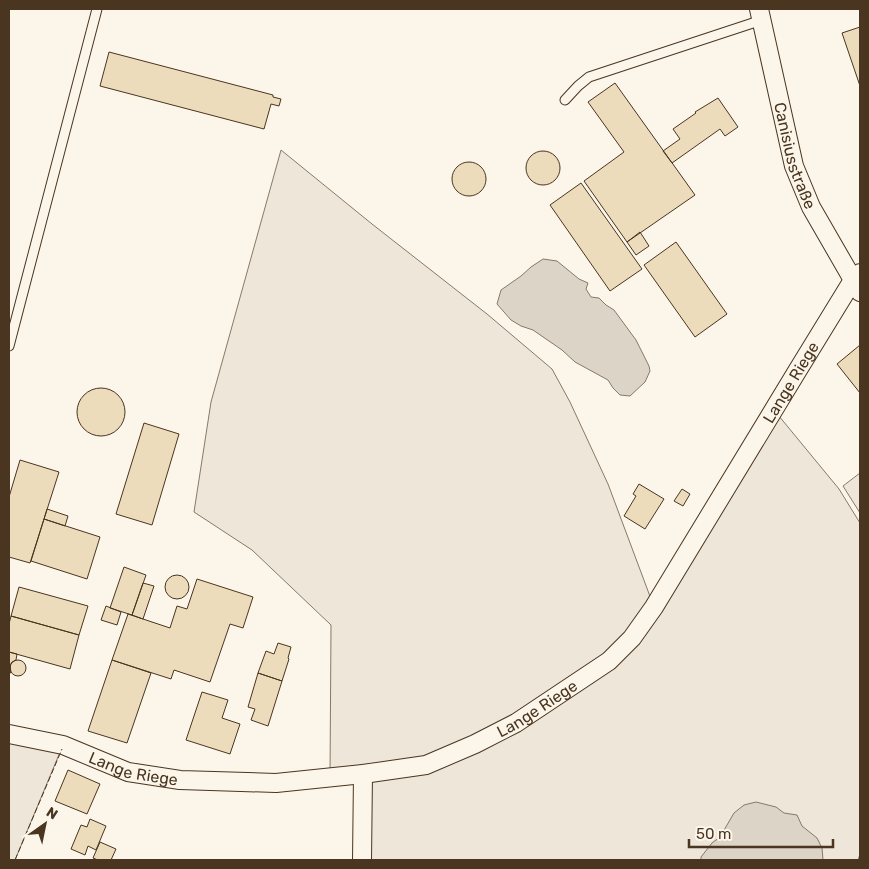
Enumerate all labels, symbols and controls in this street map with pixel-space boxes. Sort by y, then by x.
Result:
street label: Canisiusstraße [770,100,820,212]
street label: Lange Riege [759,338,823,427]
street label: Lange Riege [494,676,581,741]
street label: Lange Riege [86,748,179,790]
north arrow [20,799,70,849]
text: N [43,804,61,823]
scale bar [689,816,833,848]
text: 50 m [696,825,731,843]

